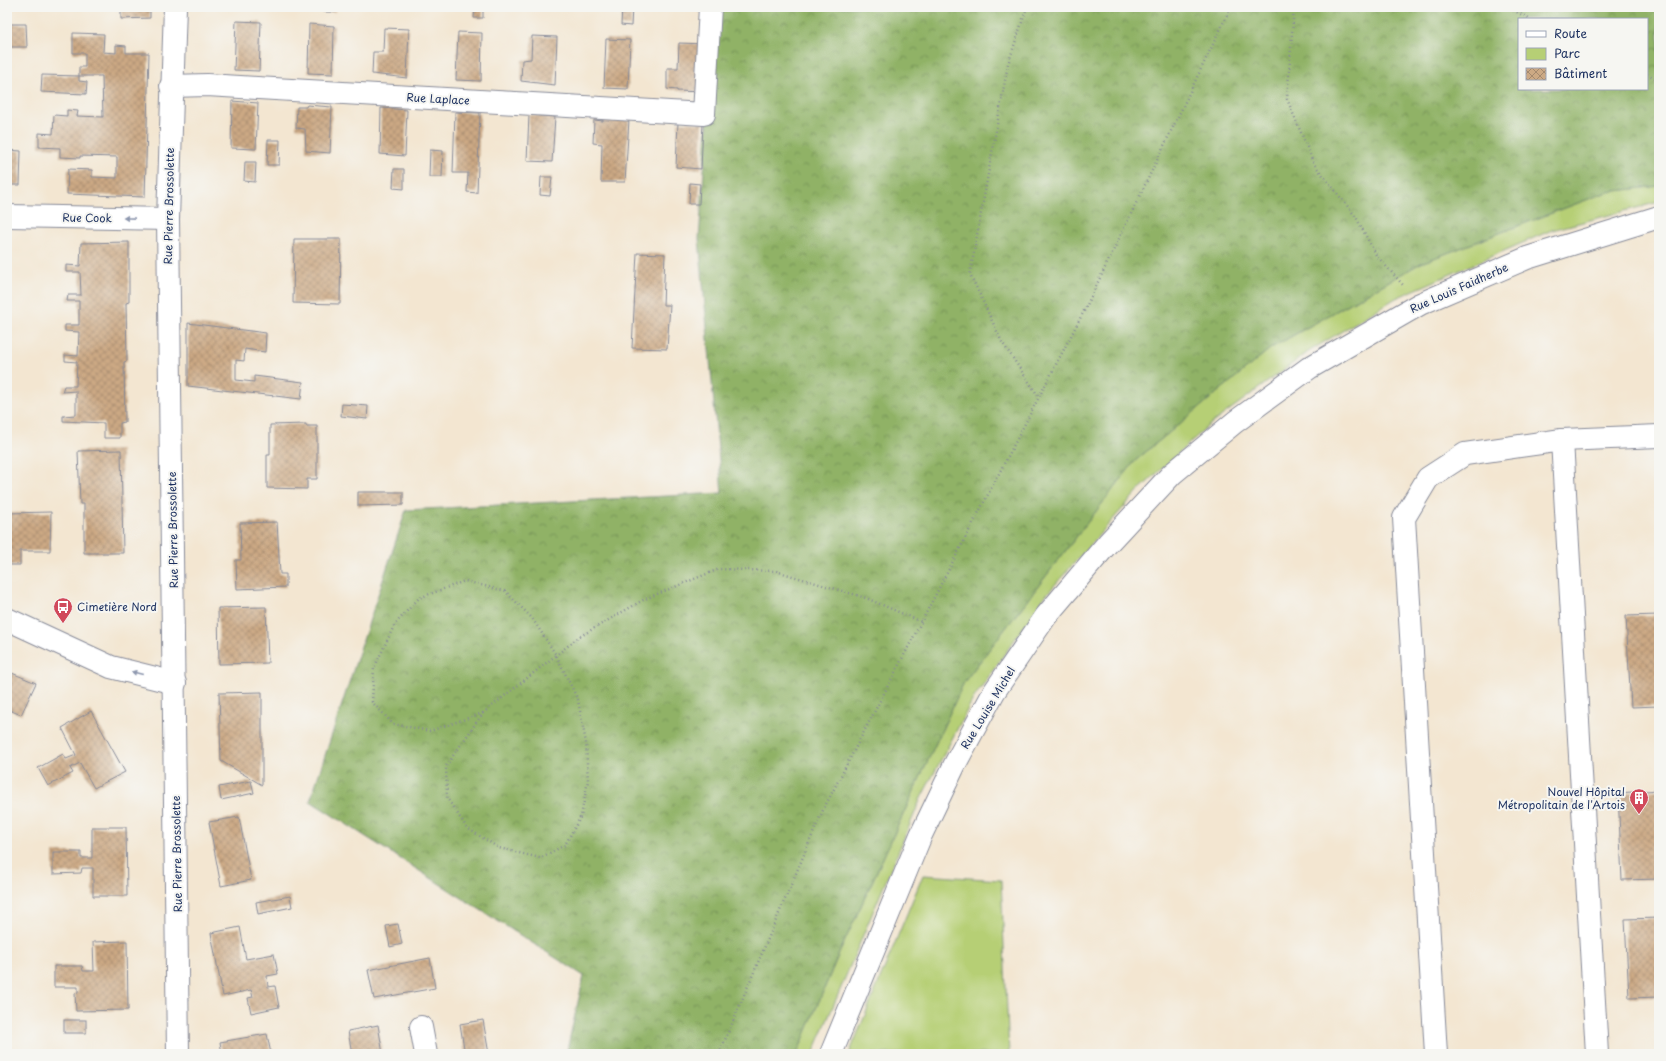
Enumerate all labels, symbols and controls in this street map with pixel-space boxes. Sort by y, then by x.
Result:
legend [1518,18,1648,90]
text: Route [1554,24,1587,42]
text: Parc [1554,44,1580,62]
text: Bâtiment [1554,64,1607,82]
street label: Rue Laplace [406,88,470,109]
street label: Rue Pierre Brossolette [159,147,178,265]
street label: Rue Cook [62,209,113,226]
one-way arrow [123,215,135,222]
street label: Rue Louis Faidherbe [1407,258,1511,317]
street label: Rue Pierre Brossolette [163,471,182,589]
bus stop icon: Cimetière Nord [52,596,74,624]
place label: Cimetière Nord [77,598,157,615]
street label: Rue Louise Michel [956,663,1019,752]
one-way arrow [131,670,143,676]
place label: Nouvel Hôpital Métropolitain de l'Artois [1498,783,1625,813]
building icon: Nouvel Hôpital Métropolitain de l'Artois [1628,787,1650,815]
street label: Rue Pierre Brossolette [167,795,186,913]

